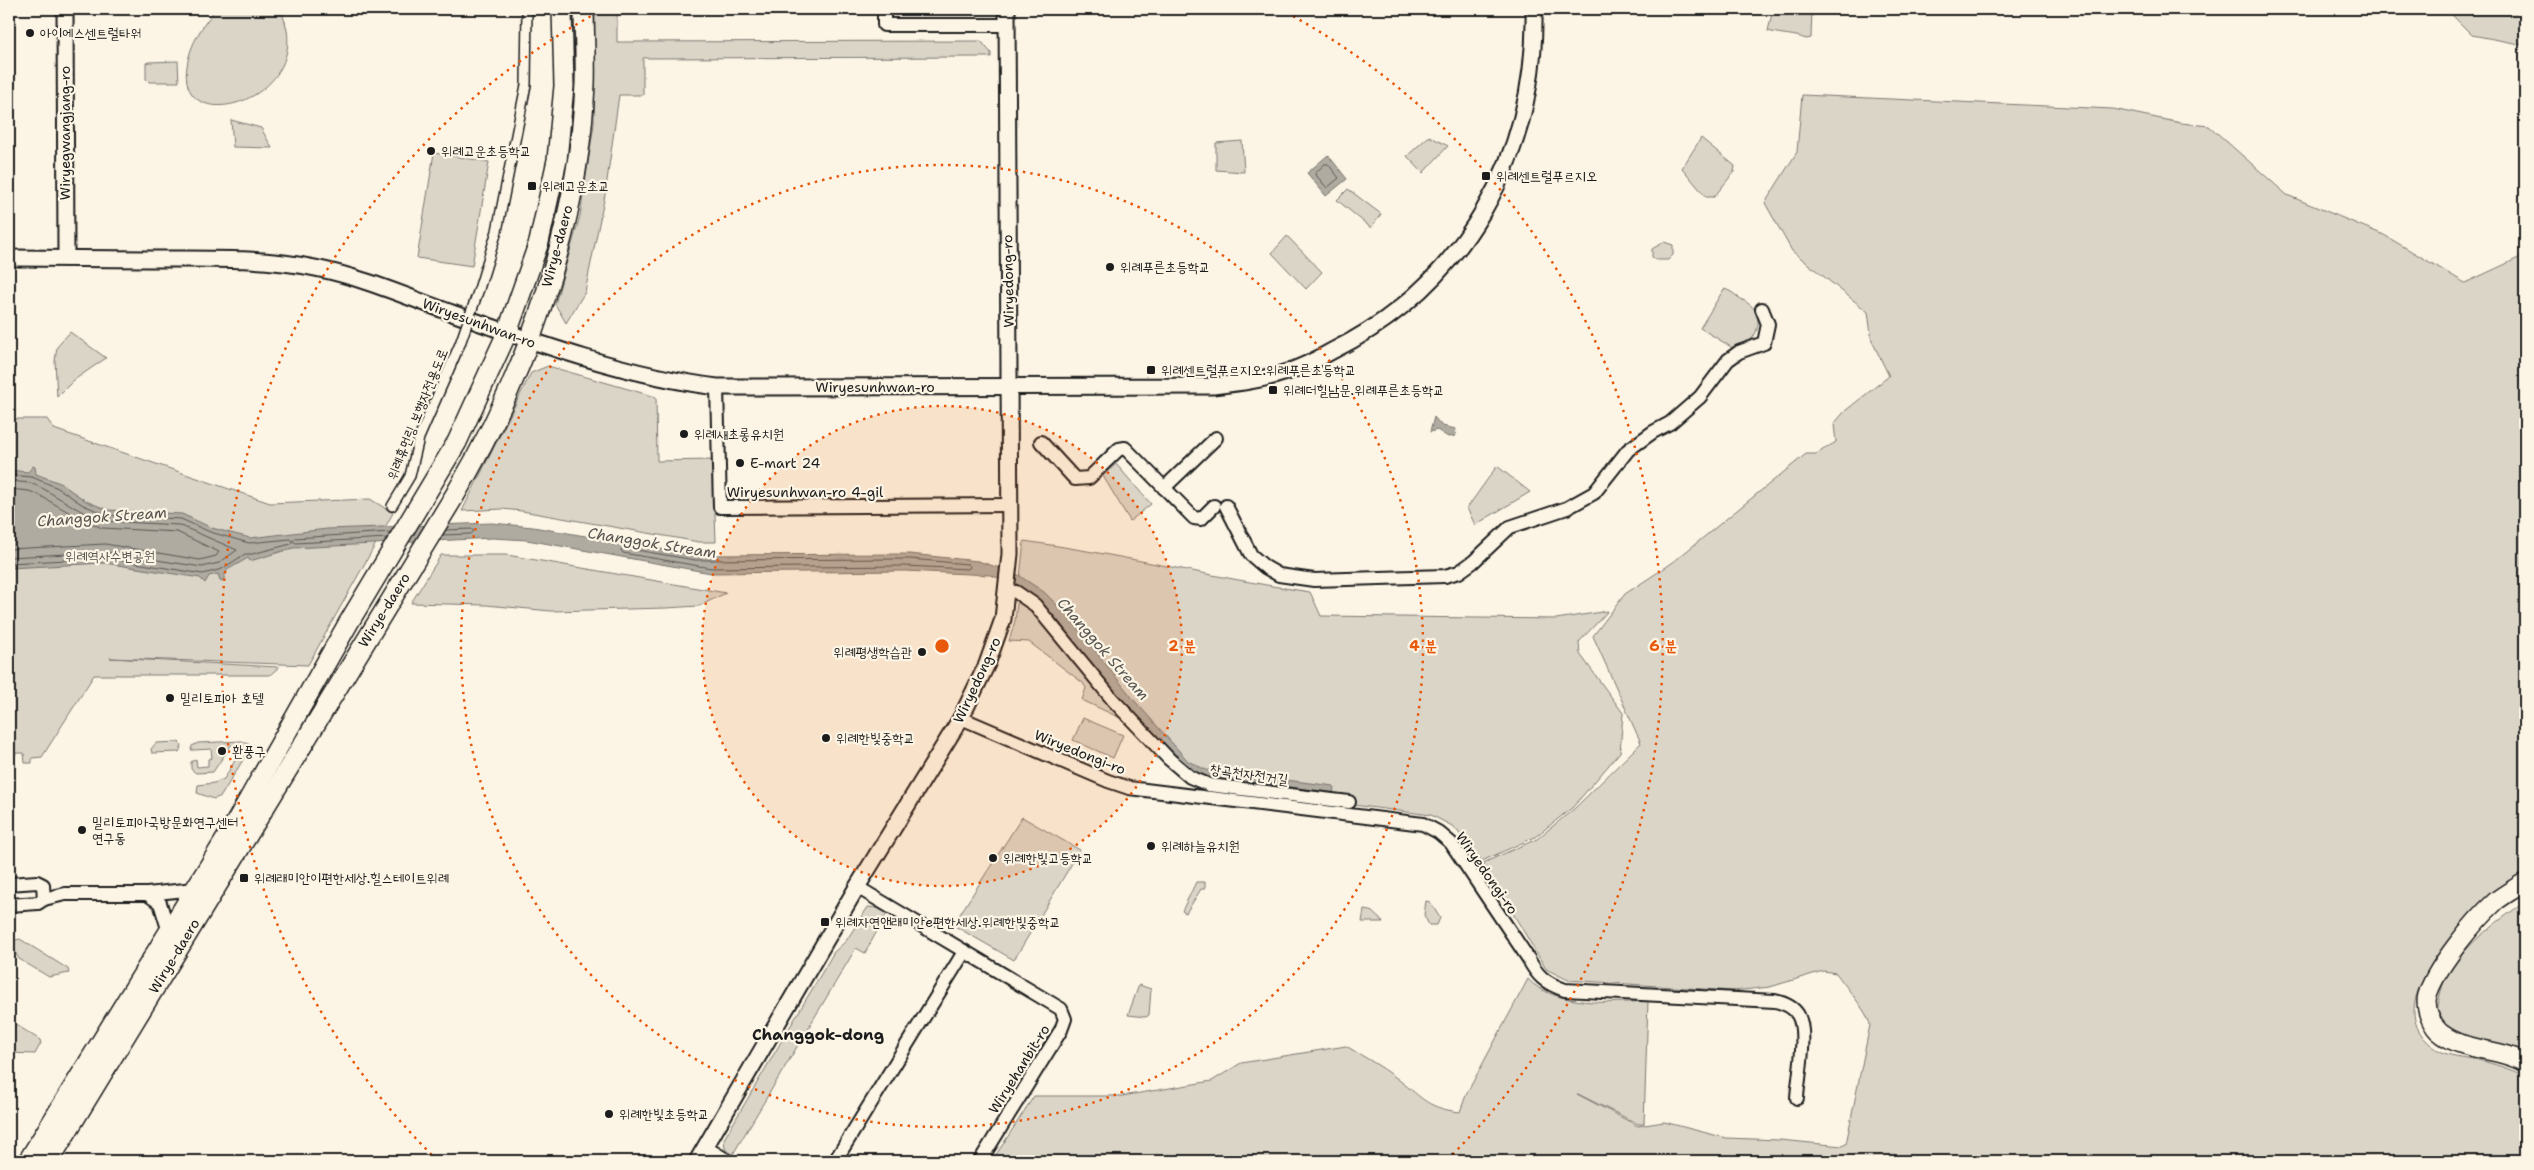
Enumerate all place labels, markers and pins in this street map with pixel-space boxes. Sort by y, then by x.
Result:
place label: 아이에스센트럴타워 [40,24,141,42]
marker: 아이에스센트럴타워 [24,27,36,39]
place label: 위례고운초등학교 [441,142,531,160]
marker: 위례고운초등학교 [425,145,437,157]
place label: 위례센트럴푸르지오 [1496,167,1597,185]
marker: 위례센트럴푸르지오 [1480,170,1492,182]
place label: 위례고운초교 [542,177,610,195]
marker: 위례고운초교 [526,180,538,192]
place label: 위례푸른초등학교 [1120,258,1210,276]
marker: 위례푸른초등학교 [1104,261,1116,273]
place label: 위례센트럴푸르지오.위례푸른초등학교 [1161,361,1356,379]
marker: 위례센트럴푸르지오.위례푸른초등학교 [1145,364,1157,376]
place label: 위례더힐남문.위례푸른초등학교 [1283,381,1444,399]
marker: 위례더힐남문.위례푸른초등학교 [1267,384,1279,396]
place label: 위례새초롱유치원 [694,425,784,443]
marker: 위례새초롱유치원 [678,428,690,440]
place label: E-mart 24 [750,454,820,472]
marker: E-mart 24 [734,457,746,469]
centre of rings [933,637,951,655]
place label: 위례평생학습관 [833,643,912,661]
marker: 위례평생학습관 [916,646,928,658]
place label: 밀리토피아 호텔 [180,689,264,707]
marker: 밀리토피아 호텔 [164,692,176,704]
place label: 위례한빛중학교 [836,729,915,747]
marker: 위례한빛중학교 [820,732,832,744]
place label: 환풍구 [232,742,266,760]
marker: 환풍구 [216,745,228,757]
place label: 밀리토피아국방문화연구센터 연구동 [92,813,238,847]
marker: 밀리토피아국방문화연구센터 연구동 [76,824,88,836]
place label: 위례하늘유치원 [1161,837,1240,855]
marker: 위례하늘유치원 [1145,840,1157,852]
place label: 위례한빛고등학교 [1003,849,1093,867]
marker: 위례한빛고등학교 [987,852,999,864]
place label: 위례래미안이편한세상.힐스테이트위례 [254,869,449,887]
marker: 위례래미안이편한세상.힐스테이트위례 [238,872,250,884]
place label: 위례자연앤래미안e편한세상.위례한빛중학교 [835,913,1061,931]
marker: 위례자연앤래미안e편한세상.위례한빛중학교 [819,916,831,928]
place label: 위례한빛초등학교 [619,1105,709,1123]
marker: 위례한빛초등학교 [603,1108,615,1120]

